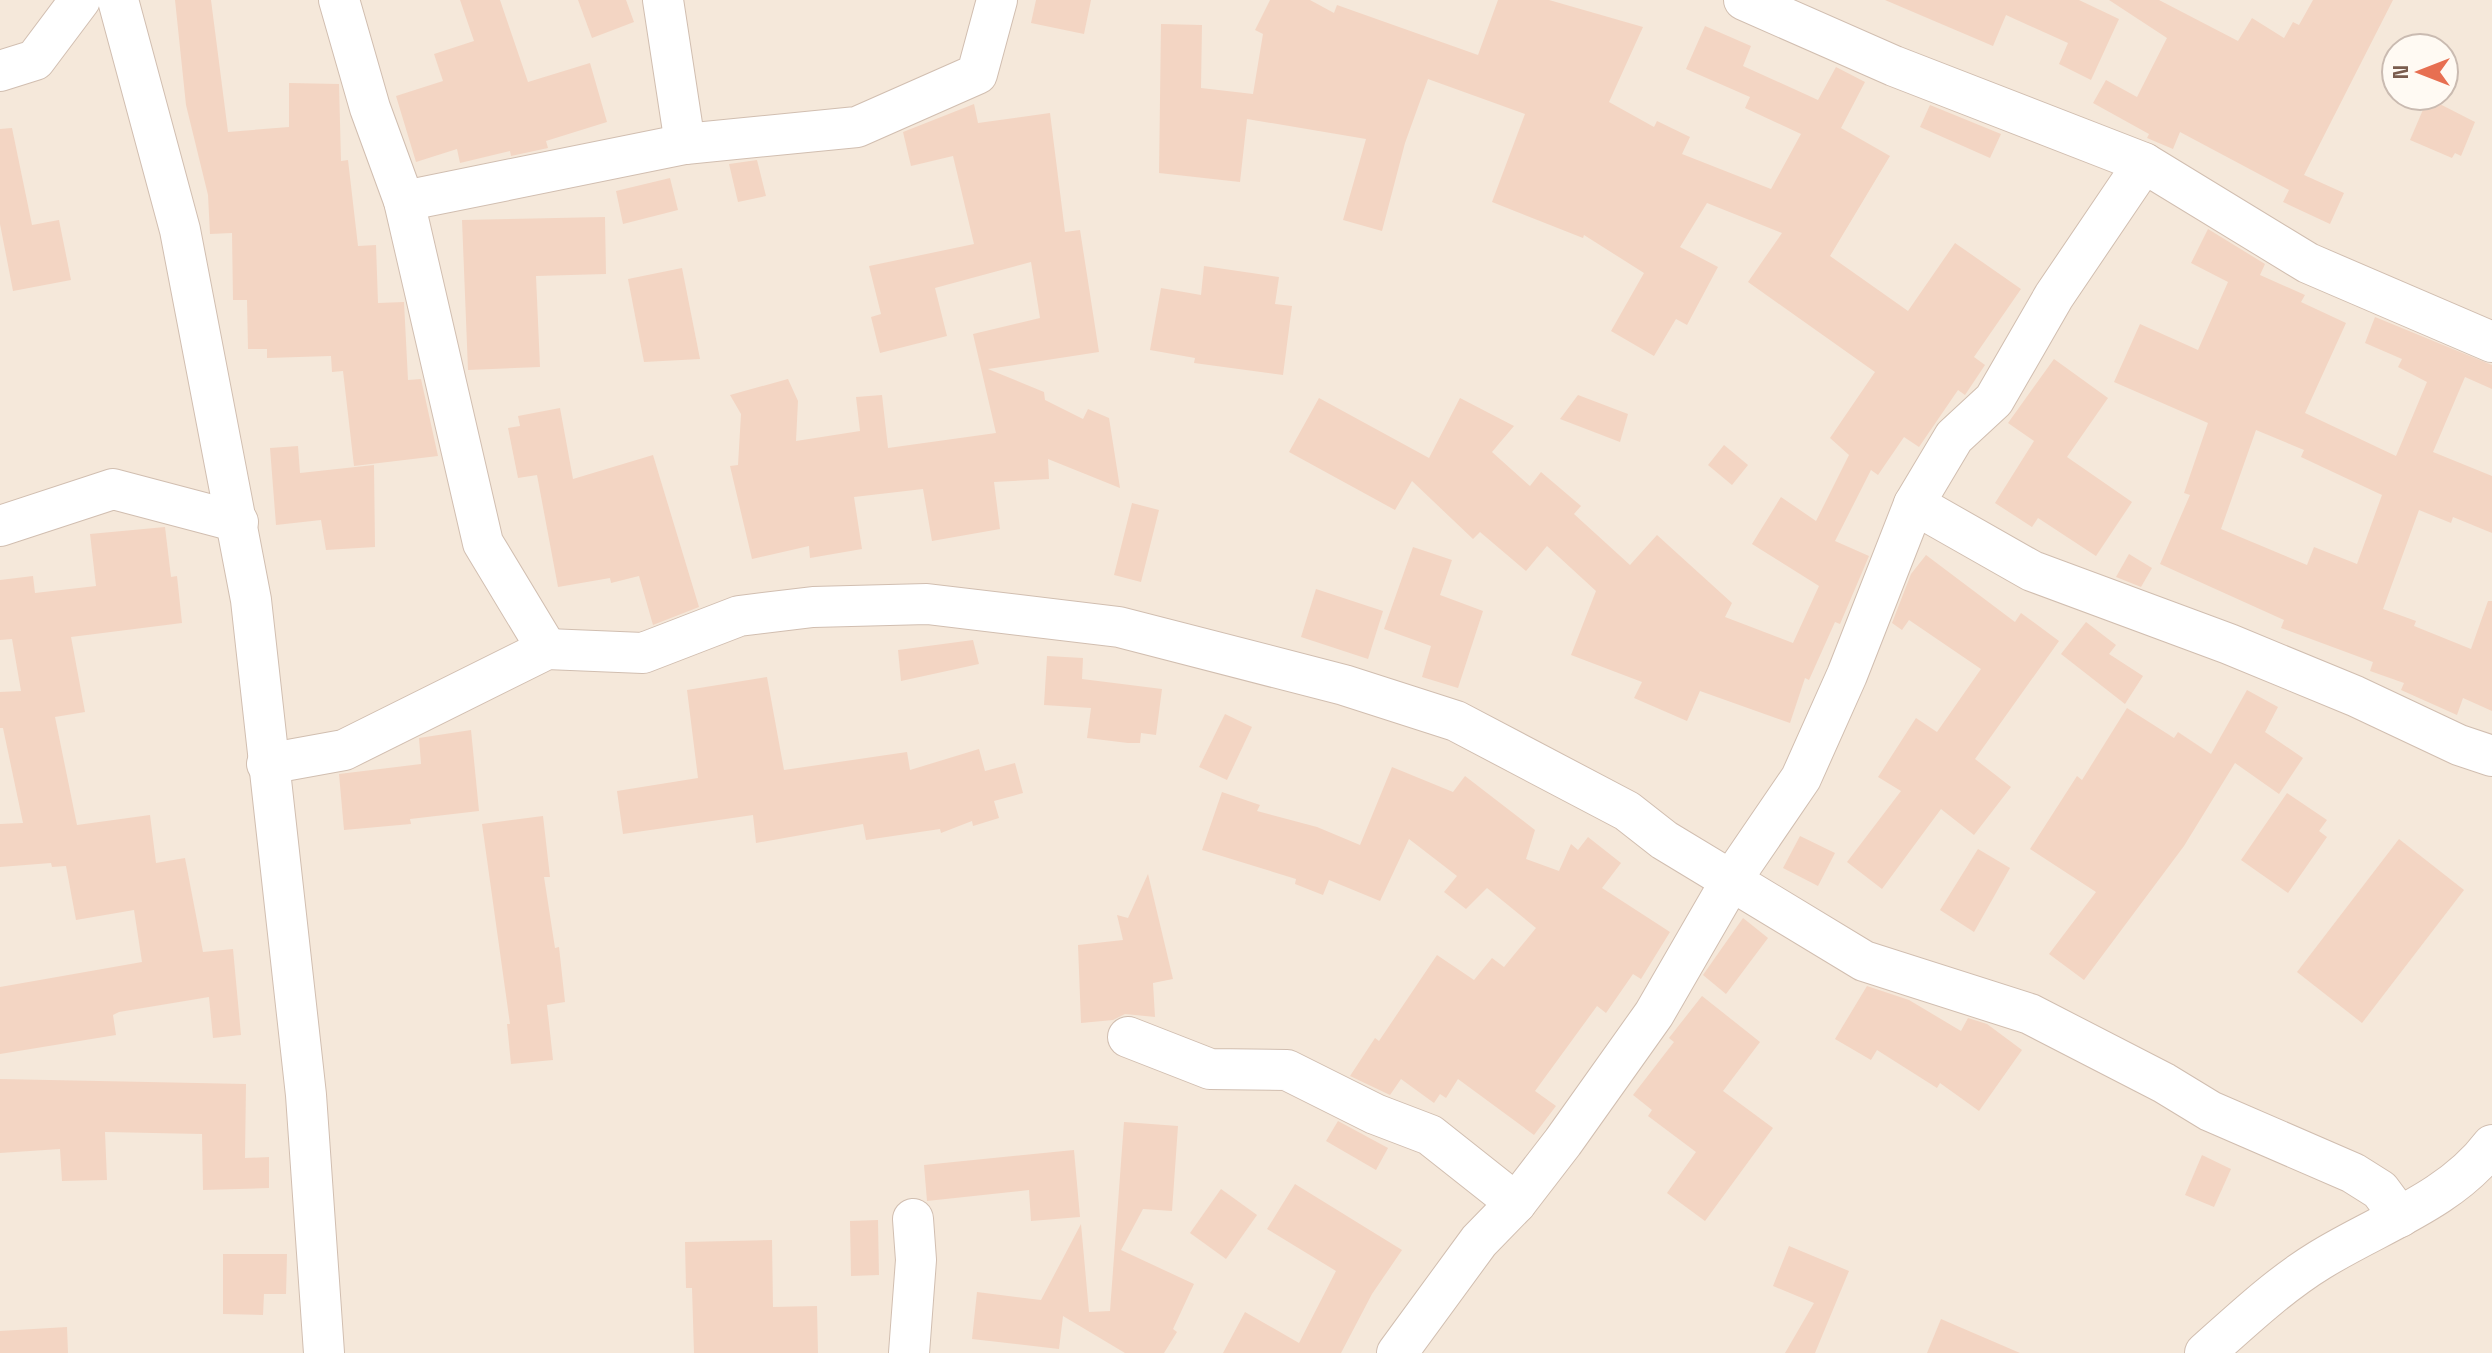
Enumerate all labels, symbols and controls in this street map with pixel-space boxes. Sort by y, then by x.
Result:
north arrow [2380,32,2460,112]
text: N [2386,65,2414,79]

